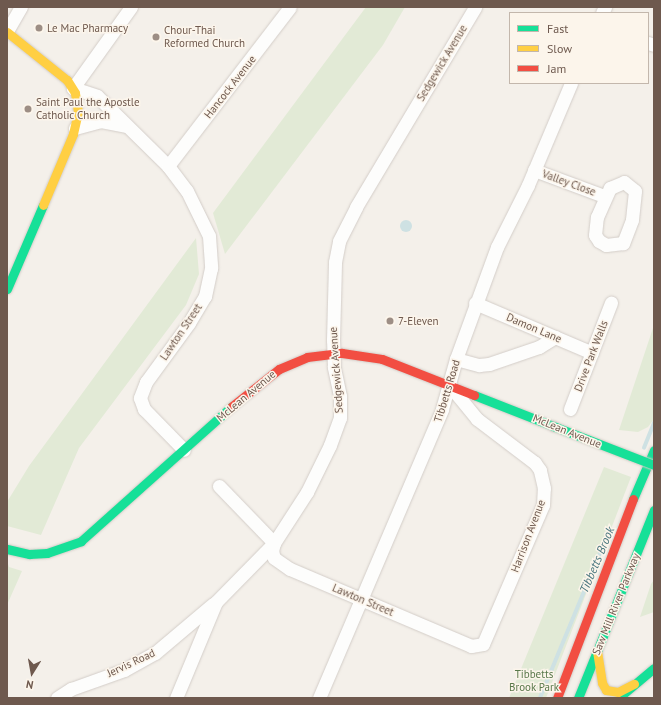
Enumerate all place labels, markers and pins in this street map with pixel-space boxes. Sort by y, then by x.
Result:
place label: Le Mac Pharmacy [47,21,128,35]
marker: Le Mac Pharmacy [34,23,44,33]
place label: Chour-Thai Reformed Church [164,24,245,50]
marker: Chour-Thai Reformed Church [151,32,161,42]
place label: Saint Paul the Apostle Catholic Church [36,96,140,122]
marker: Saint Paul the Apostle Catholic Church [23,104,33,114]
place label: 7-Eleven [398,314,438,328]
marker: 7-Eleven [385,316,395,326]

